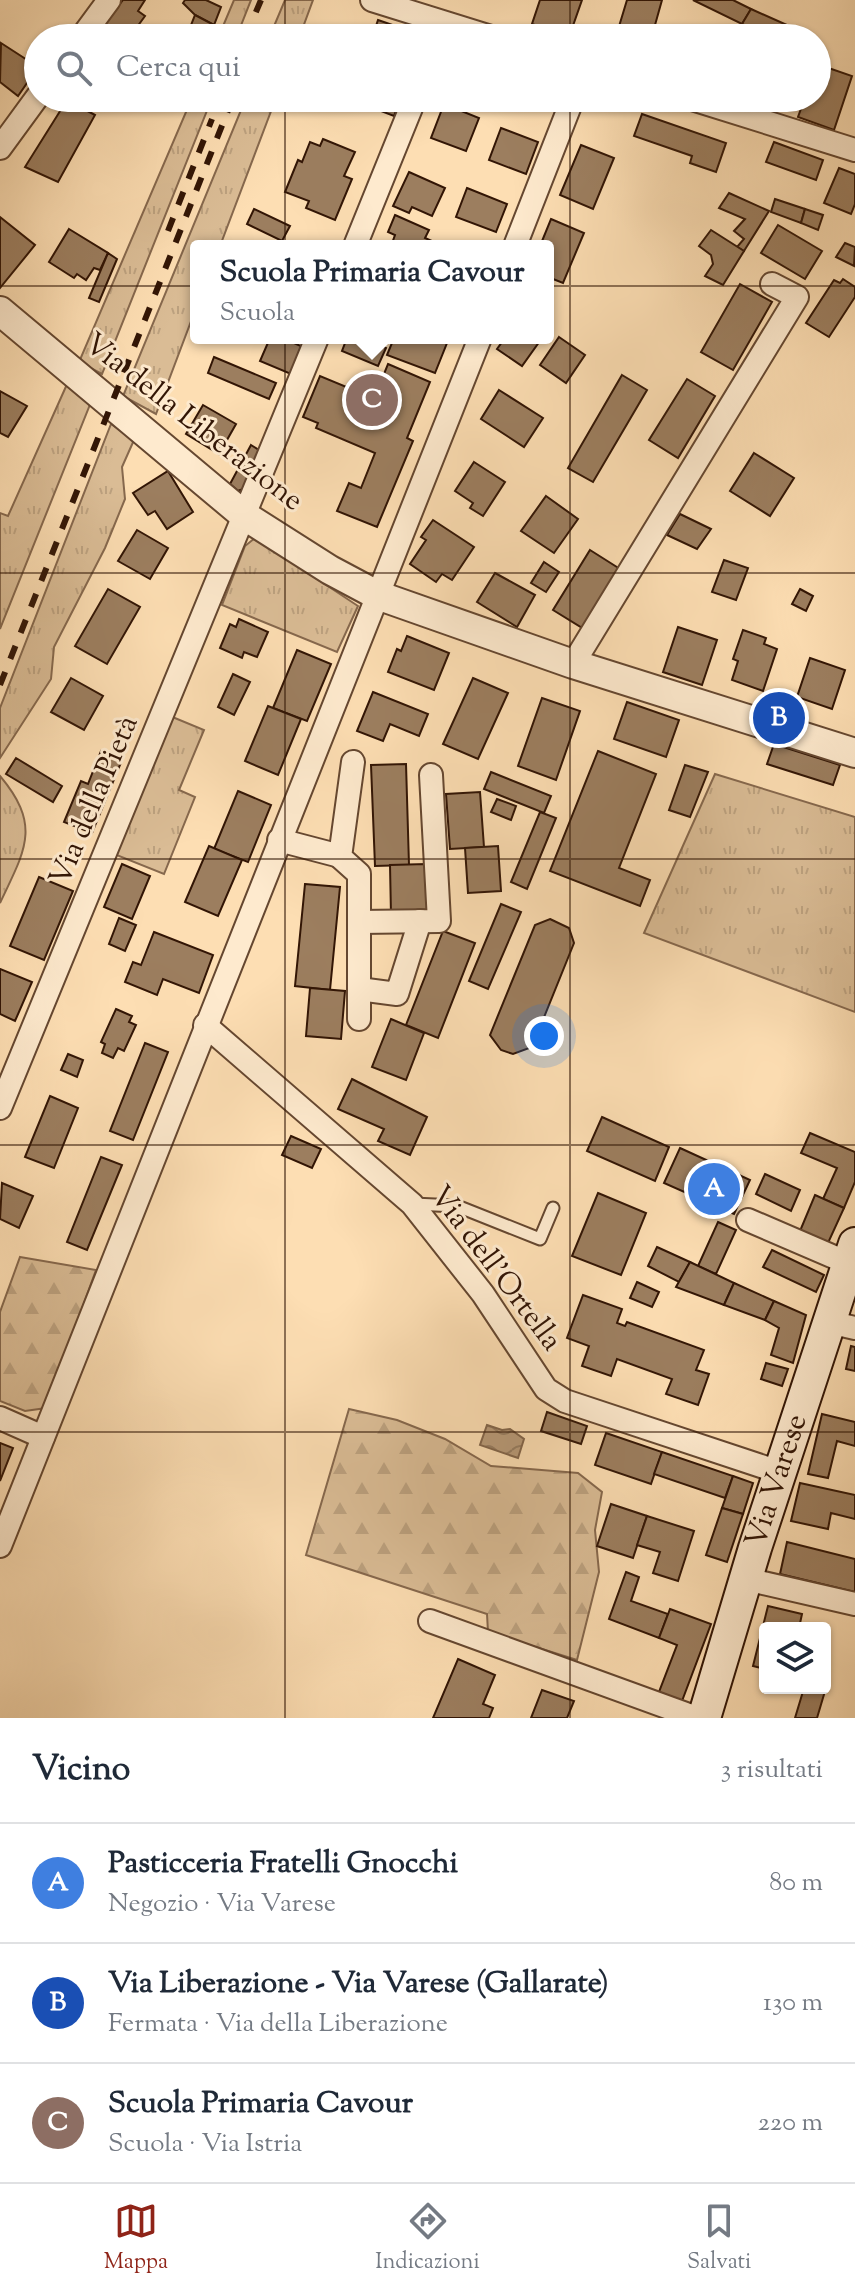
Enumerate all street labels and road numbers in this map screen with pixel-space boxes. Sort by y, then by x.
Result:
street label: Via della Liberazione [74,324,312,522]
street label: Via della Pietà [40,709,150,893]
street label: Via dell'Ortella [418,1177,572,1361]
street label: Via Varese [735,1409,819,1553]

